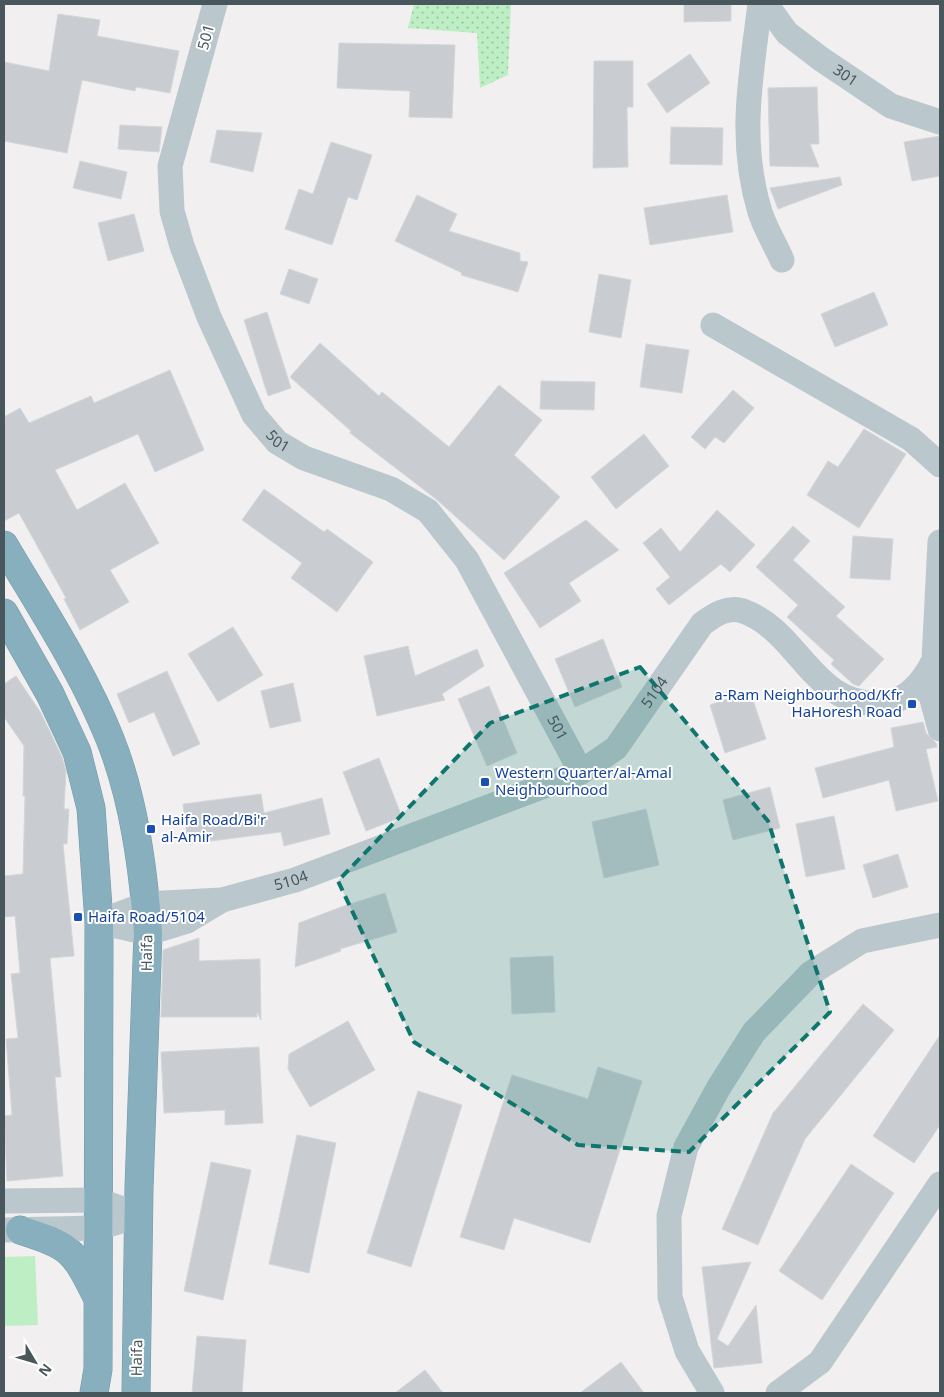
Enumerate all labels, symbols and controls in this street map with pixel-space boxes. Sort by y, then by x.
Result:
street label: 501 [192,22,218,52]
street label: 301 [830,59,862,90]
street label: 501 [262,425,294,456]
street label: 5104 [636,672,672,712]
place label: a-Ram Neighbourhood/Kfr HaHoresh Road [714,684,902,721]
marker: a-Ram Neighbourhood/Kfr HaHoresh Road [906,698,918,710]
street label: 501 [543,711,573,744]
place label: Western Quarter/al-Amal Neighbourhood [495,762,672,799]
marker: Western Quarter/al-Amal Neighbourhood [479,776,491,788]
place label: Haifa Road/Bi'r al-Amir [161,809,266,846]
marker: Haifa Road/Bi'r al-Amir [145,823,157,835]
street label: 5104 [272,865,311,894]
place label: Haifa Road/5104 [88,906,205,926]
marker: Haifa Road/5104 [72,911,84,923]
street label: Haifa [136,934,156,972]
north arrow [10,1337,60,1387]
street label: Haifa [126,1339,146,1377]
text: N [35,1360,57,1381]

